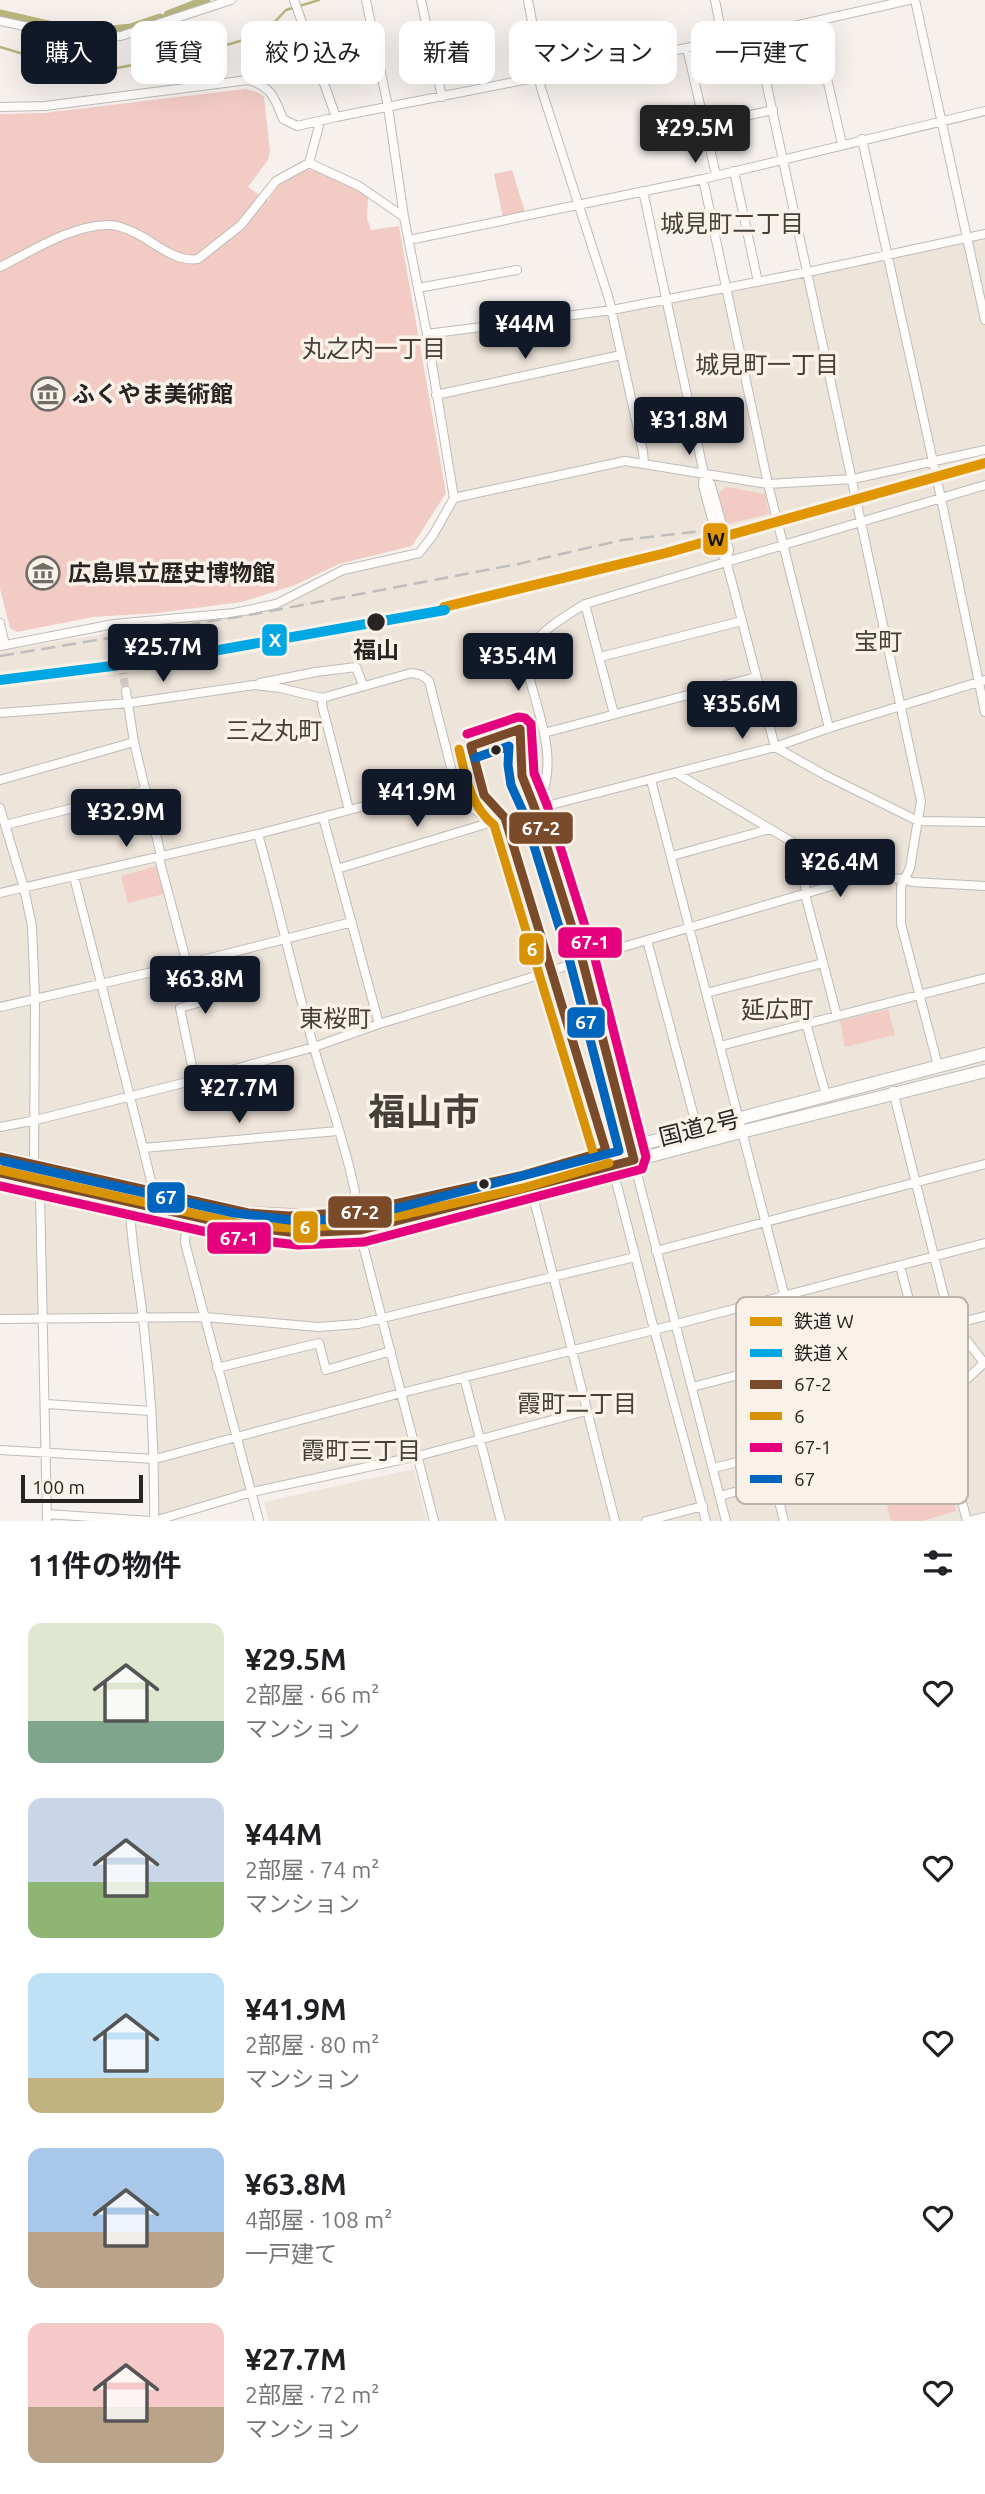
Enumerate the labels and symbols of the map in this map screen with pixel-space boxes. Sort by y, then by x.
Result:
pin: ¥29.5M [638,106,752,165]
district label: 城見町二丁目 [660,210,804,237]
pin: ¥44M [484,302,566,361]
district label: 丸之内一丁目 [302,335,446,362]
district label: 城見町一丁目 [695,351,839,378]
museum icon: ふくやま美術館 [29,375,67,413]
place label: ふくやま美術館 [72,381,233,406]
pin: ¥31.8M [632,398,746,457]
line badge: W [702,522,729,556]
text: W [707,528,725,550]
museum icon: 広島県立歴史博物館 [24,554,62,592]
place label: 広島県立歴史博物館 [68,560,275,585]
marker: 福山 [365,611,387,633]
line badge: X [261,623,288,657]
pin: ¥25.7M [106,624,220,684]
district label: 宝町 [854,628,902,655]
text: X [269,629,282,651]
pin: ¥35.4M [461,634,575,693]
place label: 福山 [353,637,399,662]
pin: ¥35.6M [685,682,799,741]
district label: 三之丸町 [226,717,322,744]
unlabelled marker [489,743,503,757]
pin: ¥41.9M [360,770,474,829]
pin: ¥32.9M [69,790,183,849]
line badge: 67-2 [508,811,574,845]
text: 67-2 [522,817,560,839]
pin: ¥26.4M [783,839,897,899]
line badge: 67-1 [557,926,623,959]
text: 67-1 [571,931,609,953]
line badge: 6 [518,932,545,966]
text: 6 [527,938,537,960]
pin: ¥63.8M [148,956,262,1016]
district label: 延広町 [741,996,813,1023]
district label: 東桜町 [299,1005,371,1032]
line badge: 67 [566,1006,606,1039]
text: 67 [575,1011,597,1033]
pin: ¥27.7M [182,1066,296,1125]
district label: 福山市 [369,1091,480,1132]
street label: 国道2号 [656,1105,742,1150]
unlabelled marker [477,1177,491,1191]
line badge: 67 [146,1181,186,1214]
text: 67 [155,1186,177,1208]
line badge: 67-2 [327,1195,393,1229]
text: 67-2 [341,1201,379,1223]
line badge: 6 [292,1210,319,1244]
text: 6 [300,1216,310,1238]
line badge: 67-1 [206,1221,272,1255]
text: 67-1 [220,1227,258,1249]
legend [736,1297,968,1504]
text: 鉄道 W [794,1310,854,1332]
text: 鉄道 X [794,1342,848,1364]
text: 67-2 [794,1373,832,1395]
district label: 霞町二丁目 [517,1390,637,1417]
text: 6 [794,1405,805,1427]
text: 67-1 [794,1436,832,1458]
district label: 霞町三丁目 [301,1437,421,1464]
text: 67 [794,1468,815,1490]
scale bar [21,1472,144,1504]

